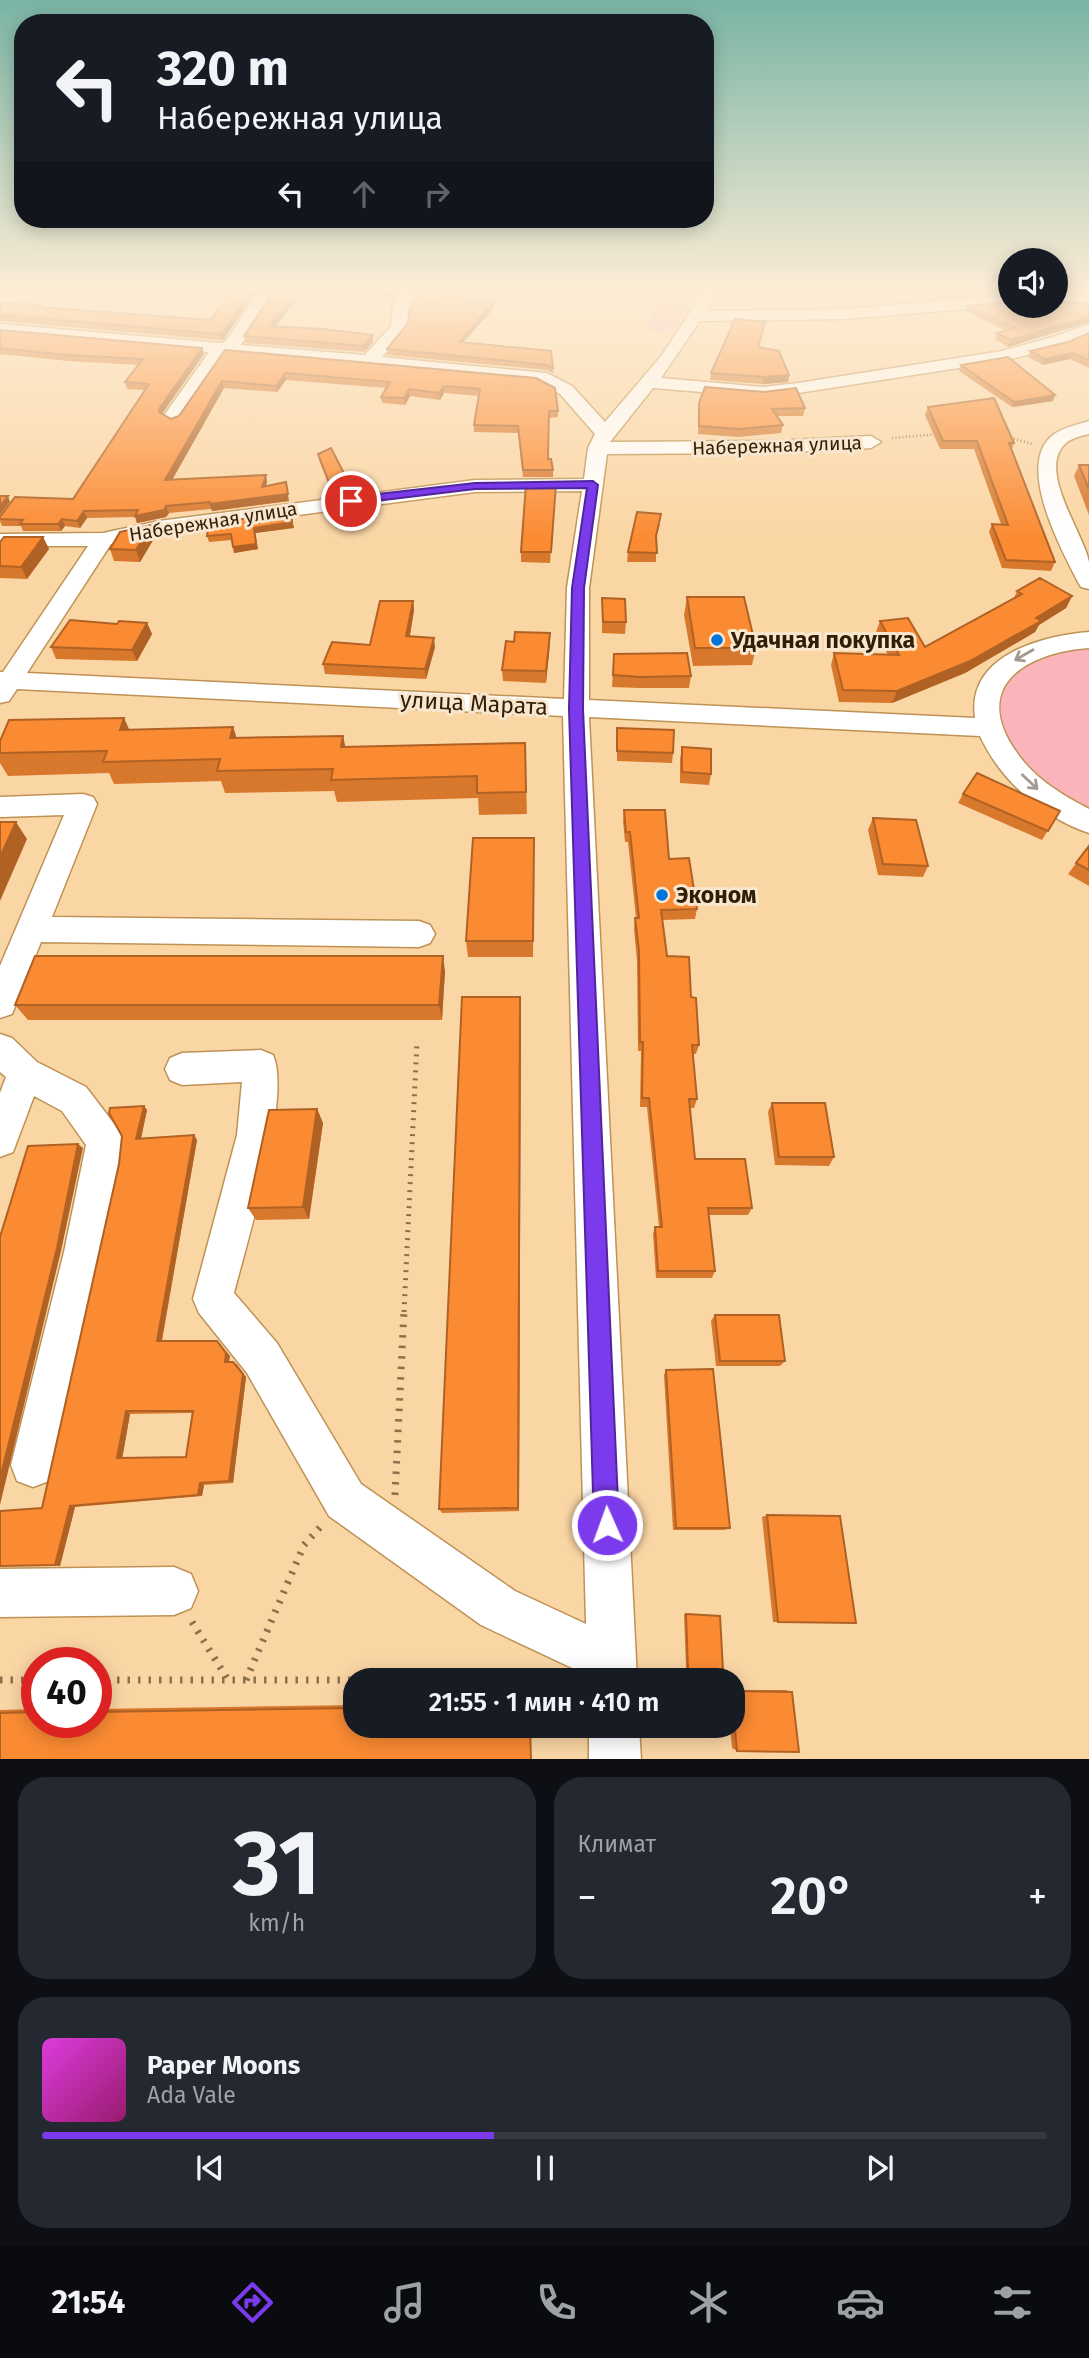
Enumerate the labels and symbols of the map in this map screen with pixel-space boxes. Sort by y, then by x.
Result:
street label: Набережная улица [692,431,862,460]
pin [321,471,381,531]
street label: Набережная улица [127,497,299,546]
place label: Удачная покупка [730,626,915,654]
marker: Удачная покупка [709,632,725,648]
one-way arrow [1014,648,1034,662]
street label: улица Марата [399,685,549,721]
one-way arrow [1021,774,1038,791]
place label: Эконом [676,881,757,909]
marker: Эконом [654,887,670,903]
position arrow [570,1488,644,1562]
speed limit sign: 40 [21,1647,112,1738]

